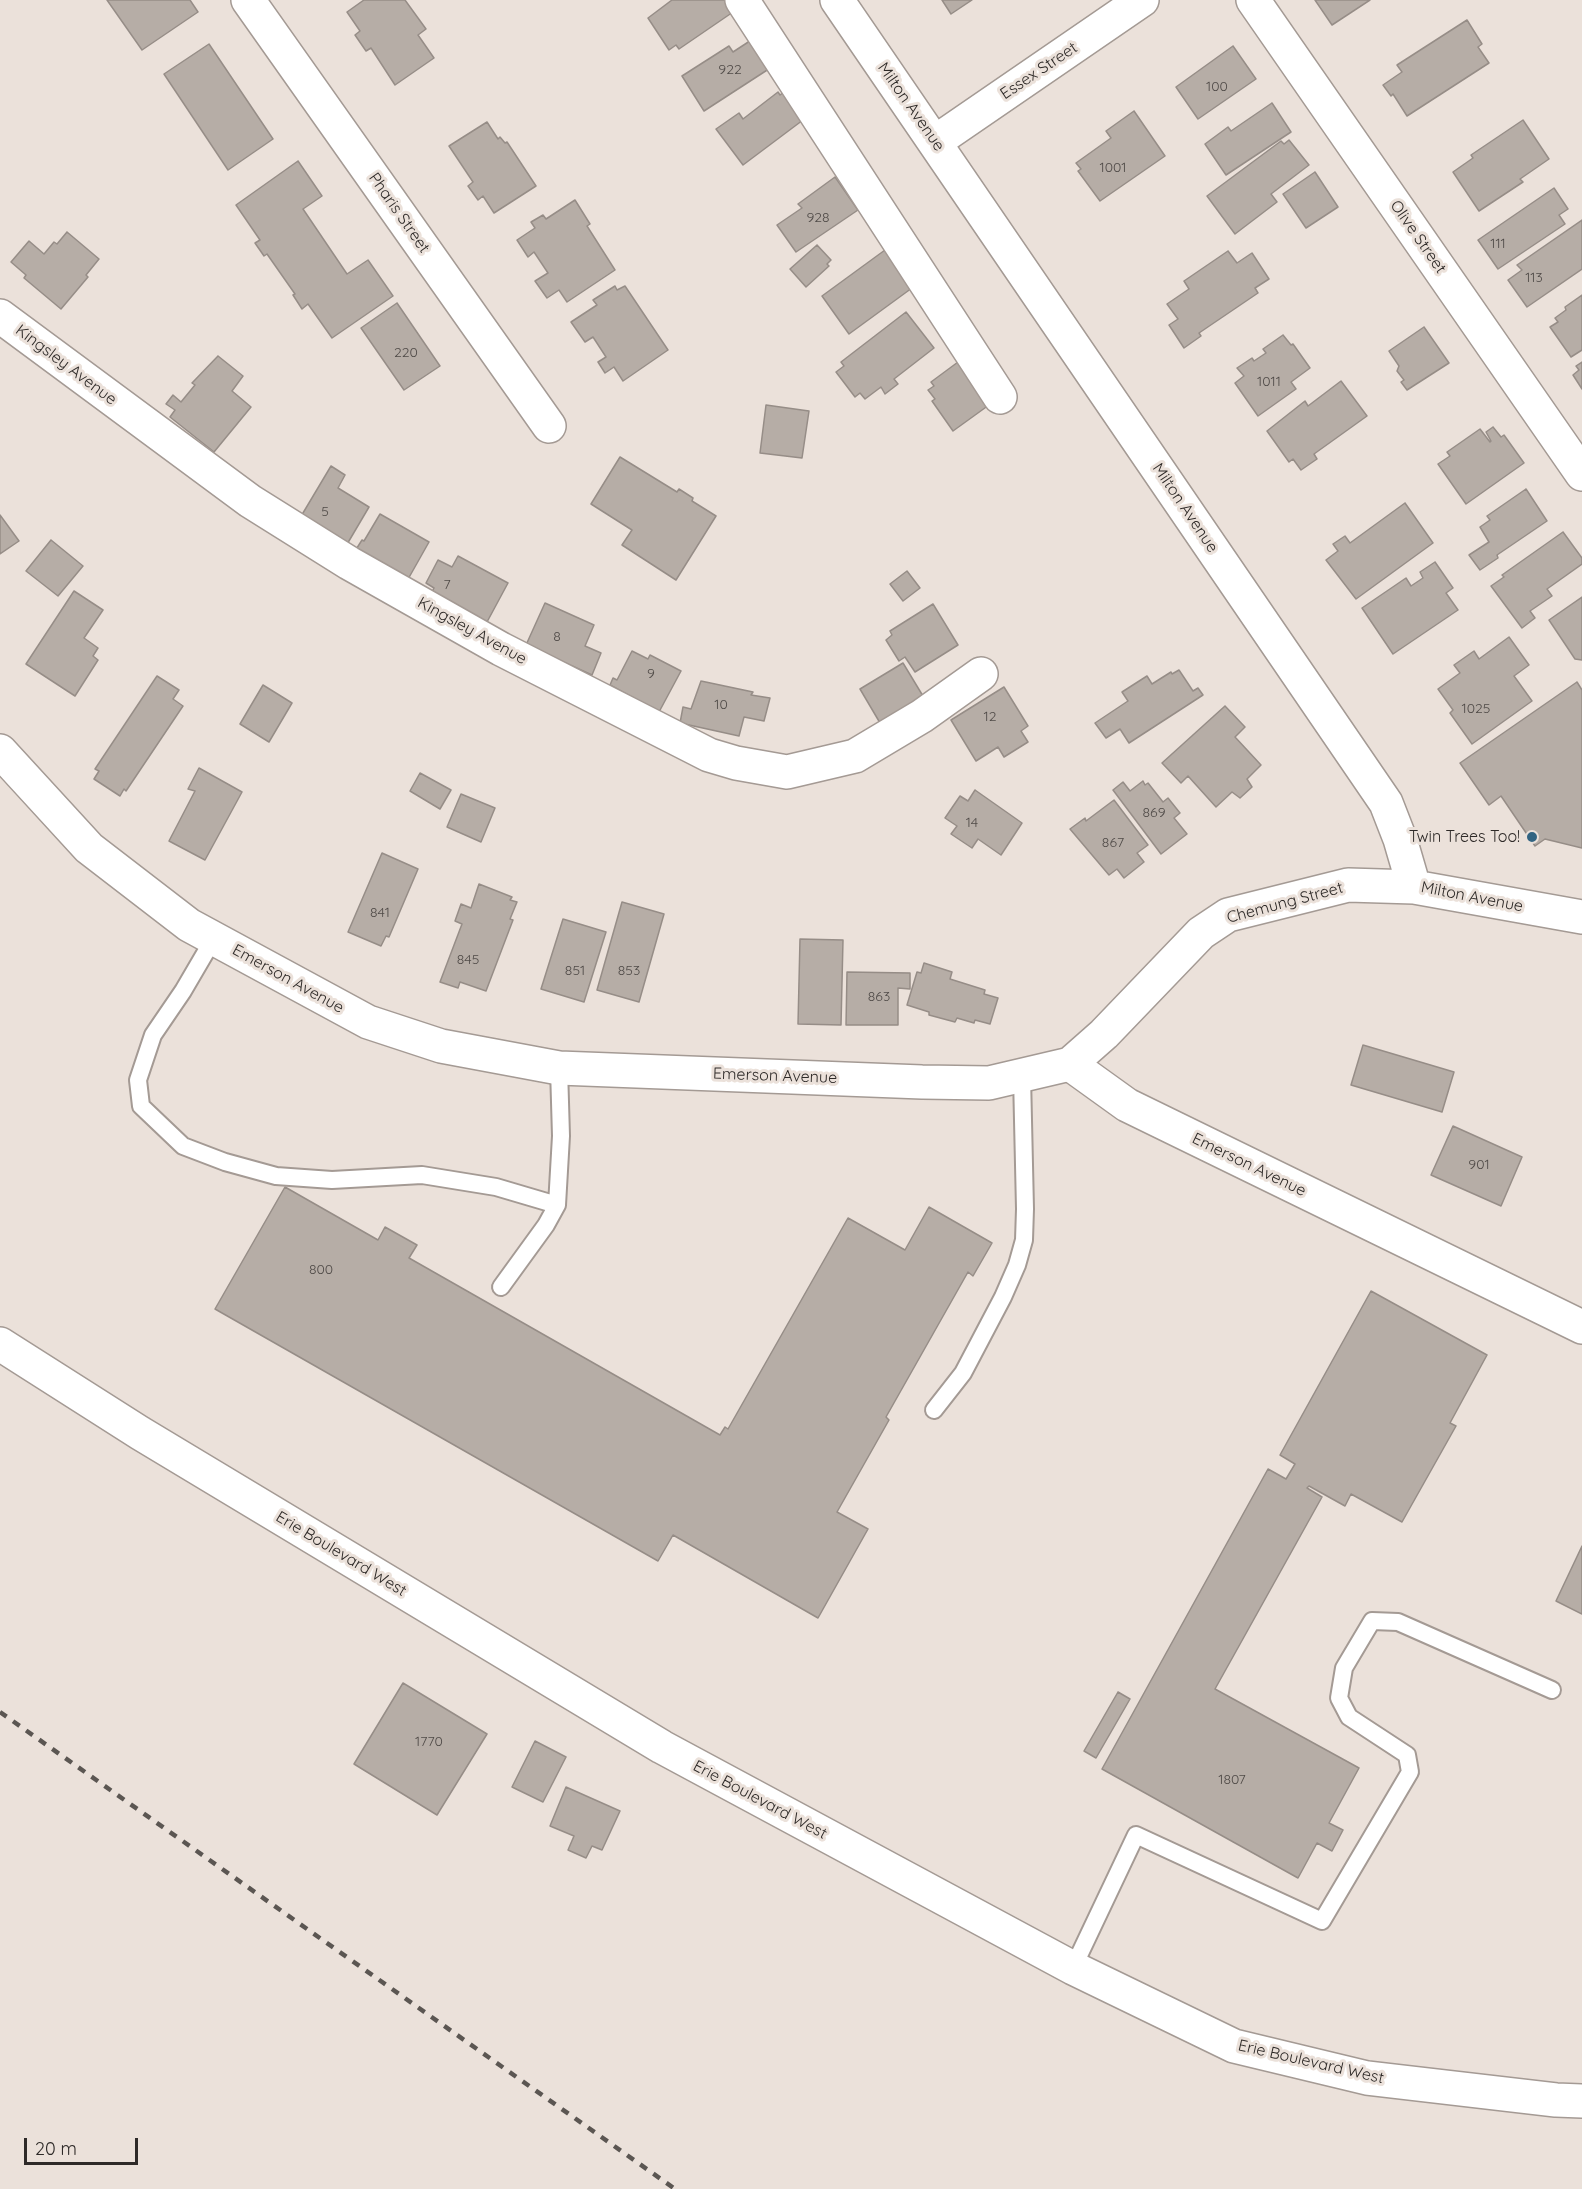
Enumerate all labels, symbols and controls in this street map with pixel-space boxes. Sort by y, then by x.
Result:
street label: Essex Street [997,38,1081,104]
street label: Milton Avenue [873,59,949,155]
house number: 922 [718,62,742,78]
house number: 100 [1206,79,1228,95]
house number: 1001 [1099,160,1127,176]
street label: Pharis Street [364,169,434,257]
street label: Olive Street [1386,197,1450,277]
house number: 928 [806,210,830,226]
house number: 111 [1490,236,1506,252]
house number: 113 [1525,270,1543,286]
street label: Kingsley Avenue [12,321,120,409]
house number: 220 [394,345,418,361]
house number: 1011 [1257,374,1281,390]
street label: Milton Avenue [1148,460,1222,556]
house number: 5 [321,504,329,520]
house number: 7 [443,577,451,593]
street label: Kingsley Avenue [414,593,530,669]
house number: 8 [553,629,561,645]
house number: 9 [647,666,655,682]
house number: 10 [714,697,728,713]
house number: 1025 [1462,701,1490,717]
house number: 12 [984,709,996,725]
house number: 869 [1143,805,1165,821]
house number: 14 [966,815,978,831]
place label: Twin Trees Too! [1409,827,1520,847]
marker: Twin Trees Too! [1525,830,1539,844]
house number: 867 [1102,835,1124,851]
street label: Chemung Street [1225,878,1345,928]
street label: Milton Avenue [1419,878,1525,916]
house number: 841 [370,905,390,921]
street label: Emerson Avenue [229,940,347,1018]
house number: 845 [457,952,479,968]
house number: 851 [565,963,585,979]
house number: 853 [618,963,640,979]
house number: 863 [868,989,890,1005]
street label: Emerson Avenue [713,1064,837,1088]
street label: Emerson Avenue [1189,1129,1309,1201]
house number: 901 [1468,1157,1490,1173]
house number: 800 [309,1262,333,1278]
street label: Erie Boulevard West [272,1507,410,1601]
house number: 1770 [415,1734,443,1750]
street label: Erie Boulevard West [690,1757,830,1843]
house number: 1807 [1218,1772,1246,1788]
street label: Erie Boulevard West [1236,2036,1386,2088]
scale bar [27,2126,141,2164]
text: 20 m [35,2137,77,2160]

